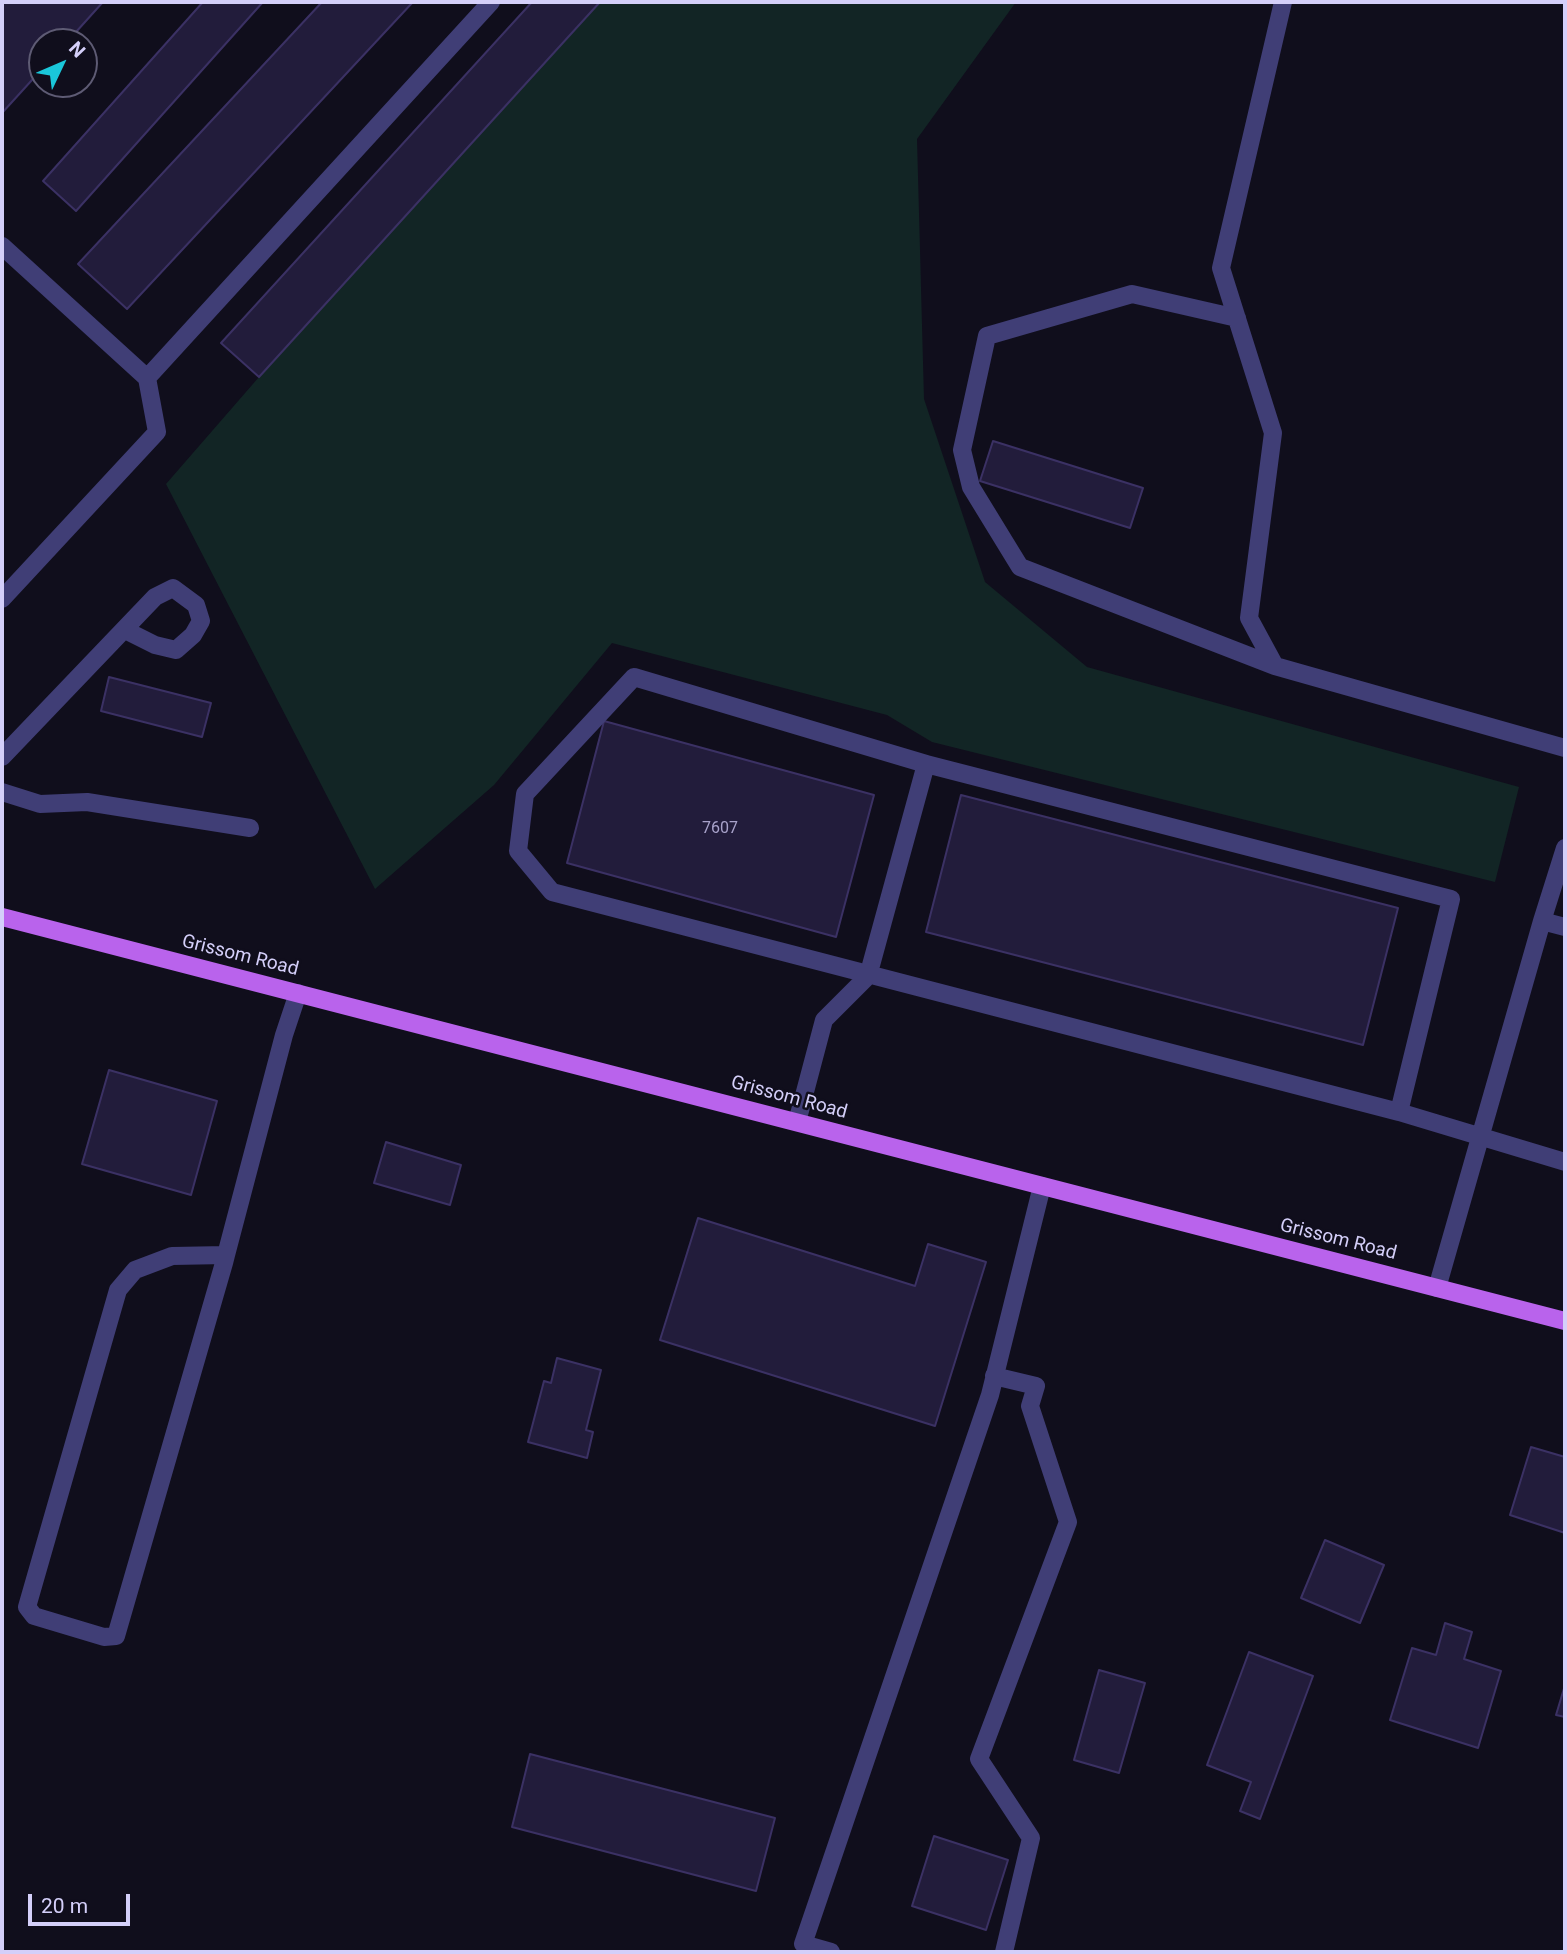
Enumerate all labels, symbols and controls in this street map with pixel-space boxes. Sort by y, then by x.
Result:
north arrow [28,28,98,98]
text: N [64,37,90,62]
house number: 7607 [702,819,738,839]
street label: Grissom Road [179,930,301,982]
street label: Grissom Road [728,1072,850,1124]
street label: Grissom Road [1277,1214,1399,1266]
scale bar [32,1881,133,1925]
text: 20 m [41,1894,88,1918]

